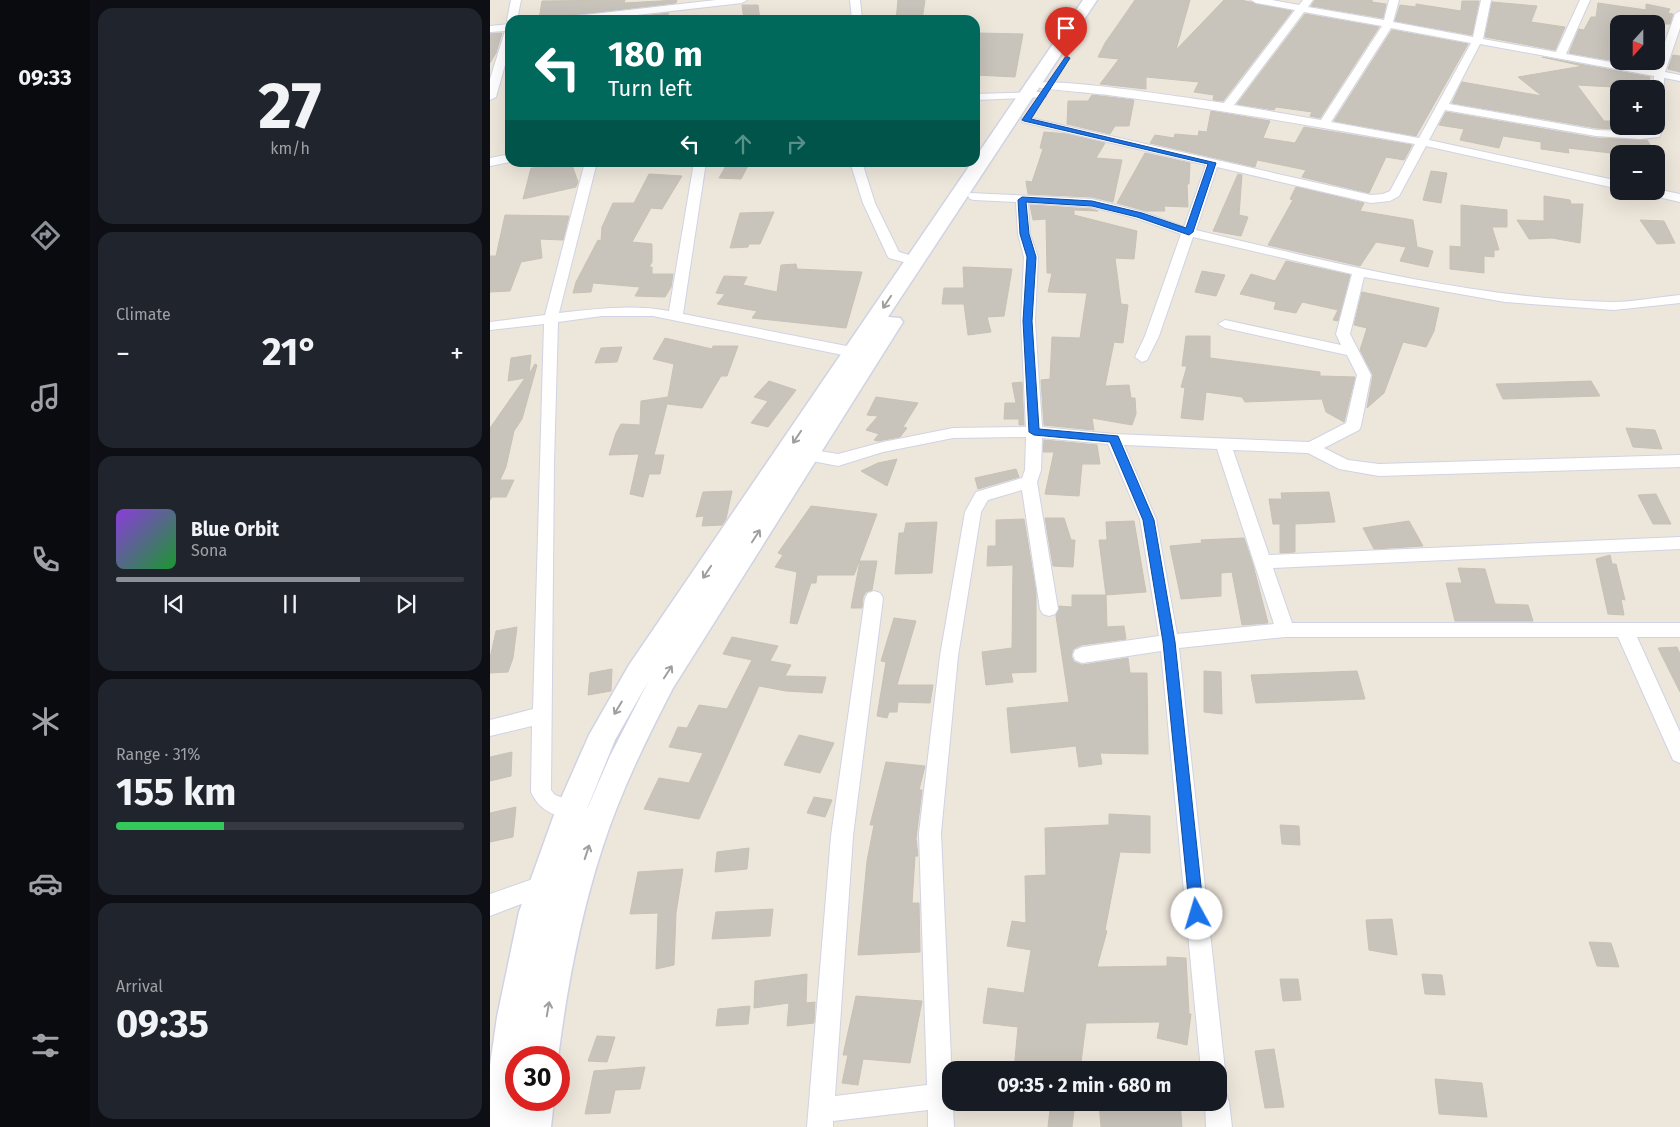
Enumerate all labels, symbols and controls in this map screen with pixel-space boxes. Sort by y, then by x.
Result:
pin [1045,7,1087,58]
icon: arrive [1052,14,1080,42]
north arrow [1610,15,1665,70]
map controls [1610,15,1665,200]
text: 180 m [608,33,703,75]
icon: left [525,35,590,100]
text: 09:33 [18,64,72,91]
text: 27 [258,67,322,145]
text: Turn left [608,75,692,102]
button: + [1610,80,1665,135]
icon: left [676,130,704,158]
icon: ahead [729,130,757,158]
icon: right [782,130,810,158]
text: km/h [270,139,310,158]
button: − [1610,145,1665,200]
icon: directions [28,218,63,253]
one-way arrow [882,294,892,308]
text: Climate [116,305,171,324]
text: 21° [262,329,318,375]
text: − [116,337,130,370]
text: + [450,337,464,370]
icon: music [28,380,63,415]
one-way arrow [792,429,802,443]
text: Blue Orbit [191,518,279,541]
one-way arrow [751,529,761,543]
text: Sona [191,541,227,560]
icon: phone [28,542,63,577]
one-way arrow [701,565,712,579]
icon: previous [160,590,188,618]
icon: pause [276,590,304,618]
icon: next [392,590,420,618]
one-way arrow [663,665,673,679]
one-way arrow [613,701,623,715]
icon: climate [28,704,63,739]
text: Range · 31% [116,745,200,764]
text: 155 km [116,769,236,815]
one-way arrow [583,844,592,860]
icon: car [28,866,63,901]
position arrow [1170,887,1222,939]
text: Arrival [116,977,163,996]
text: 09:35 [116,1001,209,1047]
one-way arrow [543,1002,553,1018]
icon: filters [28,1028,63,1063]
speed limit sign: 30 [505,1046,570,1111]
text: 09:35 · 2 min · 680 m [998,1074,1171,1097]

